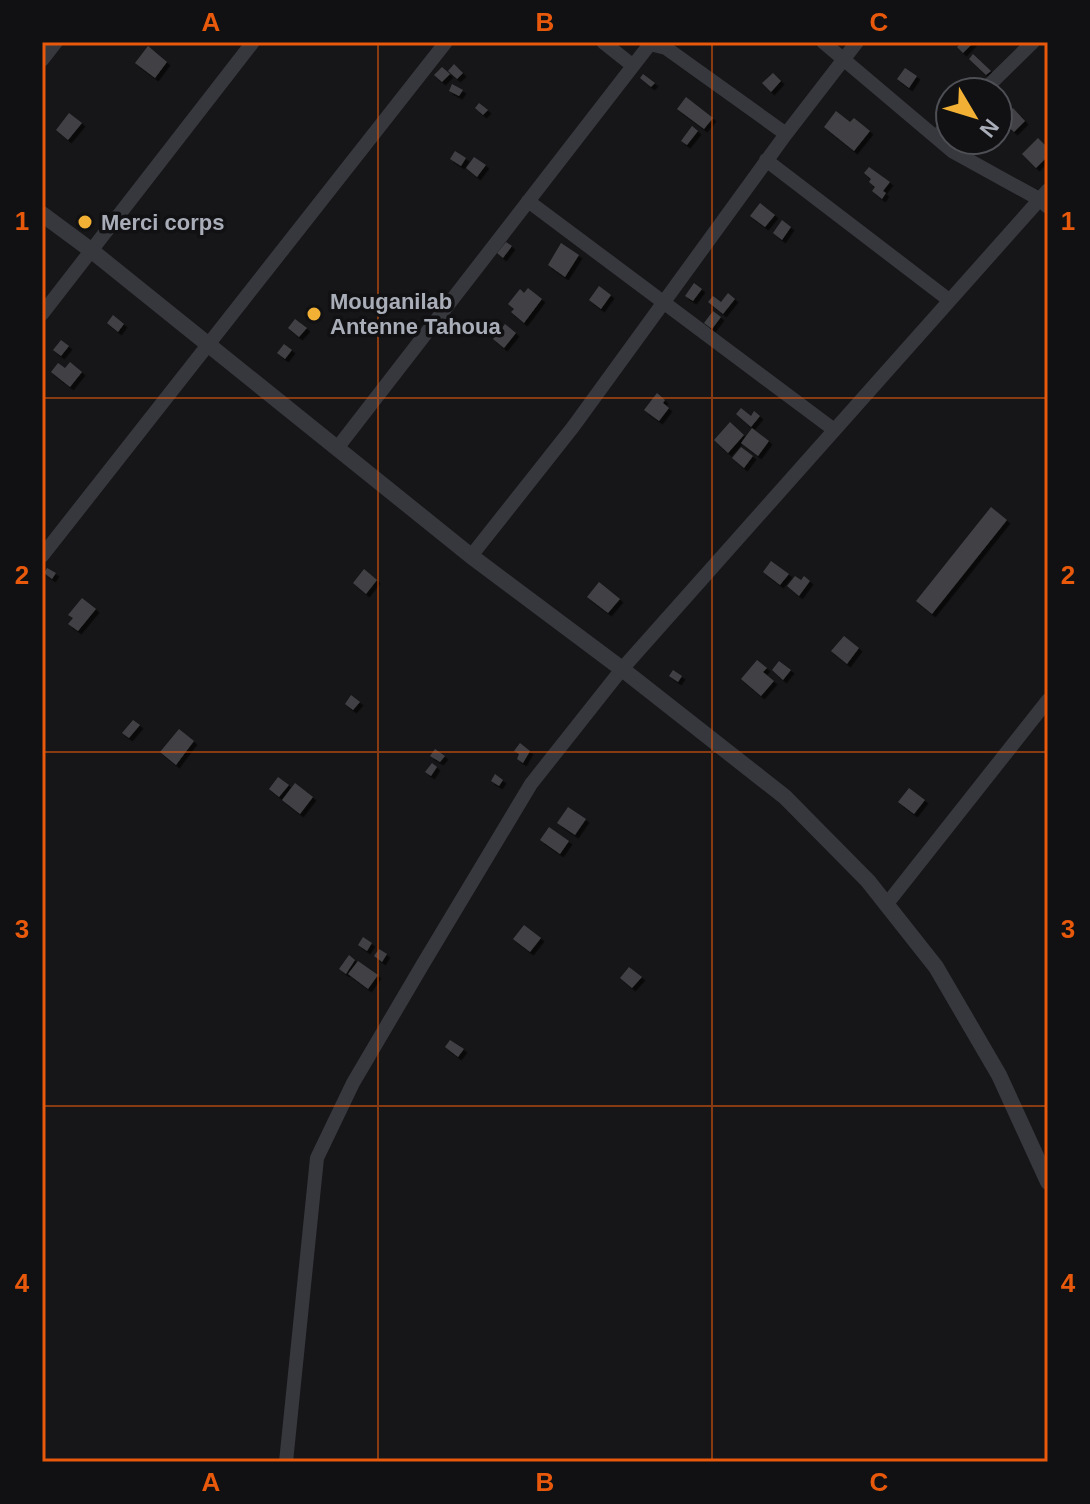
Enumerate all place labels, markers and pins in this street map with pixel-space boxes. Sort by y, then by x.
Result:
place label: Merci corps [101,210,225,235]
marker: Merci corps [76,213,94,231]
place label: Mouganilab Antenne Tahoua [330,289,501,339]
marker: Mouganilab Antenne Tahoua [305,305,323,323]

